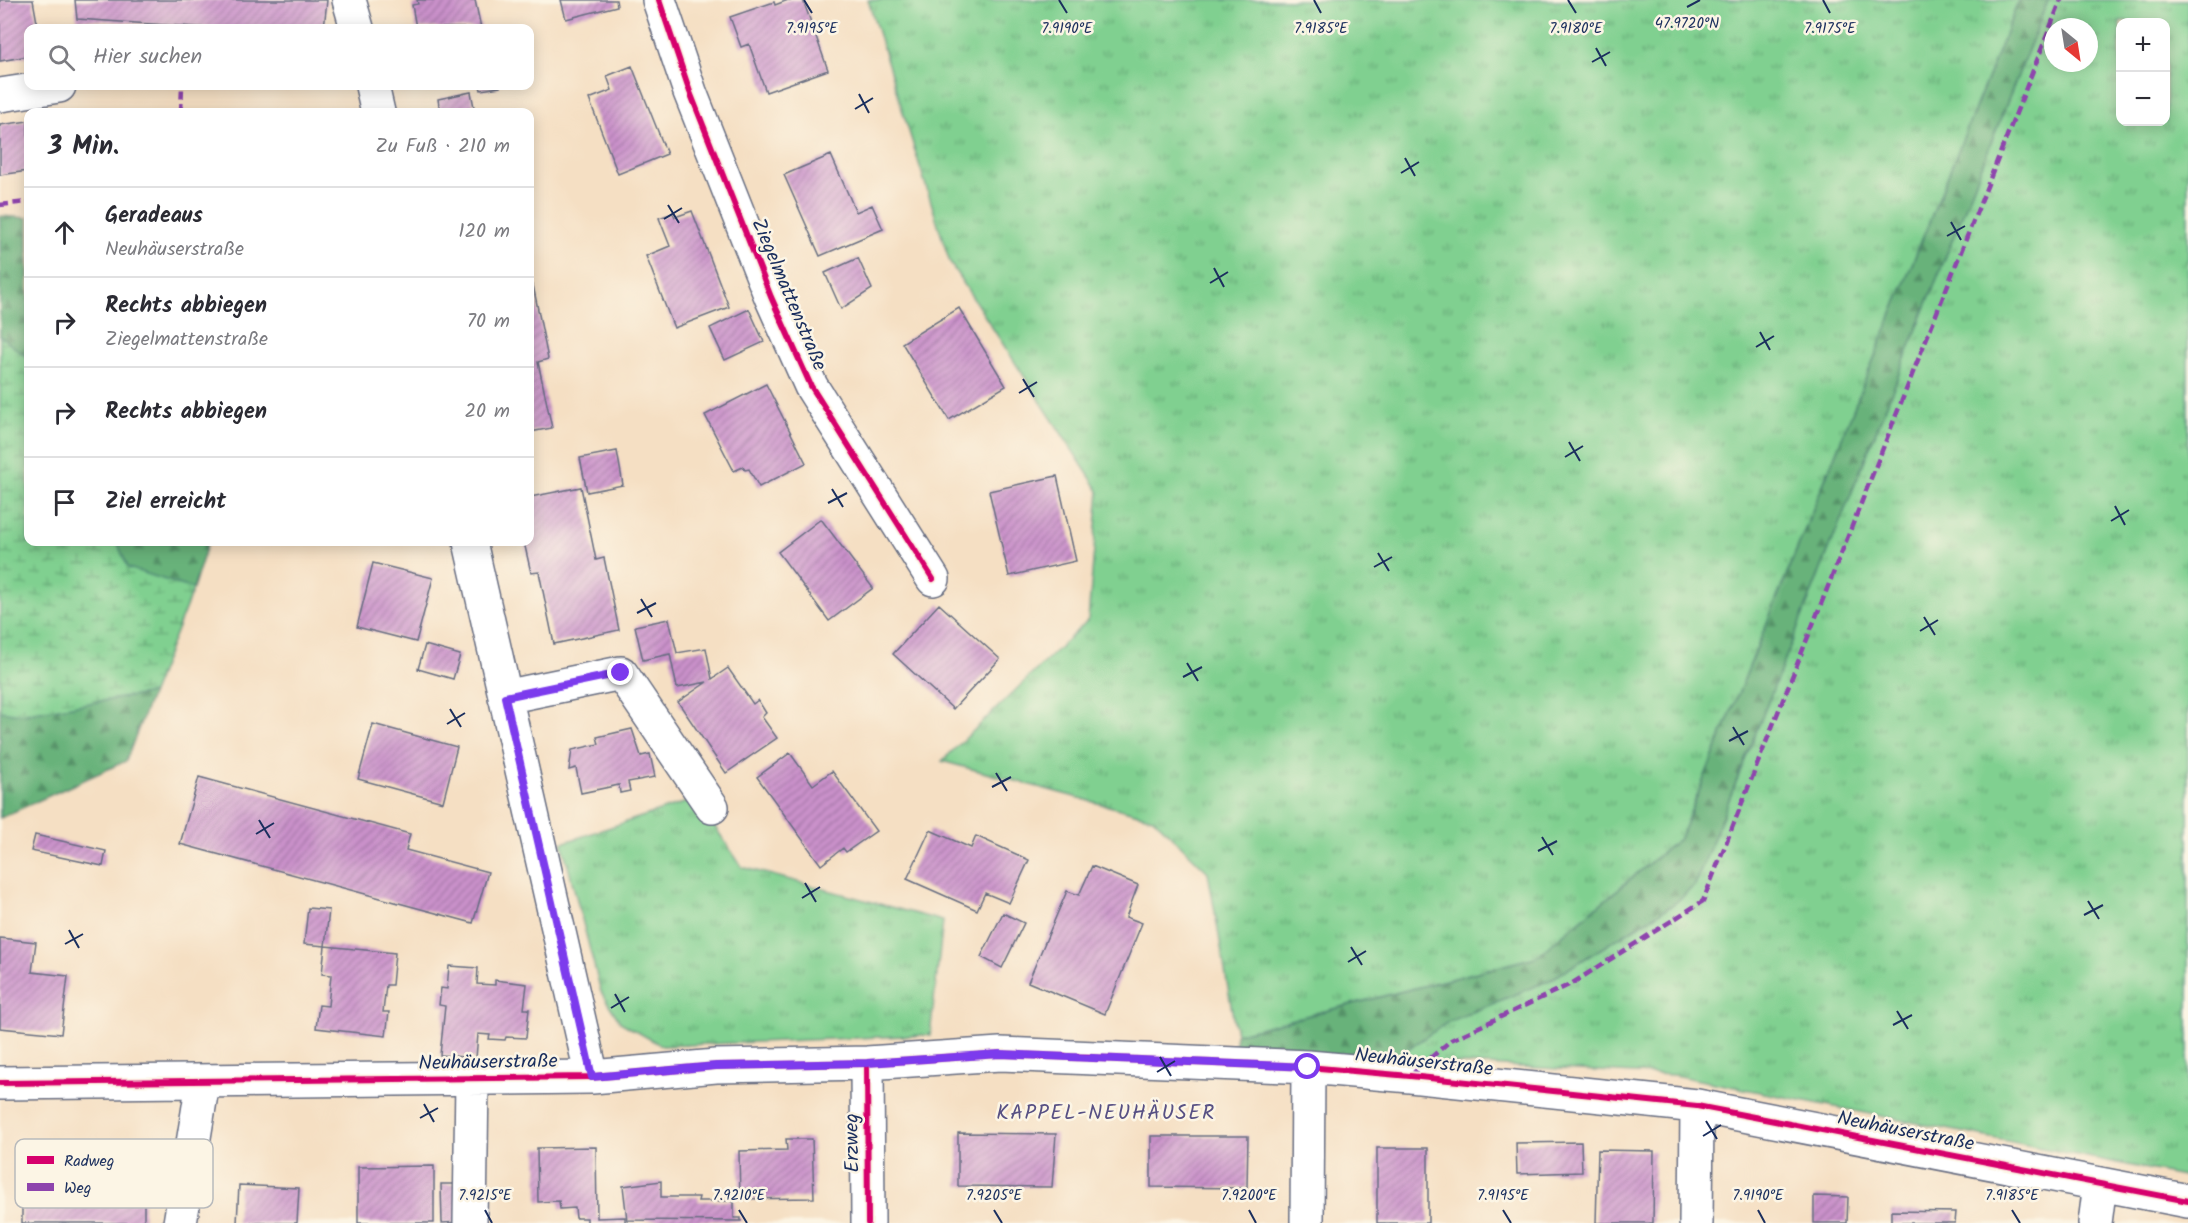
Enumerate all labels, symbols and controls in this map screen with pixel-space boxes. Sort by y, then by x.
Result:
text: 47.9720°N [1655,12,1719,36]
text: 7.9195°E [786,17,839,41]
text: 7.9190°E [1041,17,1094,41]
text: 7.9185°E [1294,17,1349,41]
text: 7.9180°E [1550,17,1604,41]
text: 7.9175°E [1804,17,1857,41]
north arrow [2044,18,2098,72]
map controls [2116,18,2170,126]
button: + [2116,18,2170,72]
search box [24,24,534,90]
text: Hier suchen [93,40,202,75]
icon: search [45,41,78,74]
button: − [2116,72,2170,126]
text: 3 Min. [48,126,119,168]
text: Zu Fuß · 210 m [376,131,510,163]
text: Geradeaus [105,199,203,234]
street label: Ziegelmattenstraße [742,214,835,376]
icon: ahead [48,216,81,249]
text: 120 m [458,216,510,248]
text: Neuhäuserstraße [105,234,244,266]
text: Rechts abbiegen [105,289,267,324]
icon: right [48,306,81,339]
text: 70 m [467,306,510,338]
text: Ziegelmattenstraße [105,324,268,356]
text: Rechts abbiegen [105,395,267,430]
icon: right [48,396,81,429]
text: 20 m [464,396,510,428]
text: Ziel erreicht [105,485,226,520]
icon: arrive [48,486,81,519]
route end [607,659,633,685]
street label: Neuhäuserstraße [1353,1040,1495,1086]
street label: Neuhäuserstraße [418,1046,558,1080]
route start [1294,1053,1320,1079]
district label: KAPPEL-NEUHÄUSER [996,1097,1216,1130]
street label: Neuhäuserstraße [1834,1103,1977,1161]
street label: Erzweg [836,1113,870,1173]
legend [15,1139,213,1208]
text: Radweg [64,1149,114,1174]
text: Weg [64,1176,91,1201]
text: 7.9215°E [458,1184,513,1208]
text: 7.9210°E [713,1184,767,1208]
text: 7.9205°E [966,1184,1023,1208]
text: 7.9200°E [1221,1184,1278,1208]
text: 7.9195°E [1477,1184,1530,1208]
text: 7.9190°E [1732,1184,1785,1208]
text: 7.9185°E [1985,1184,2040,1208]

